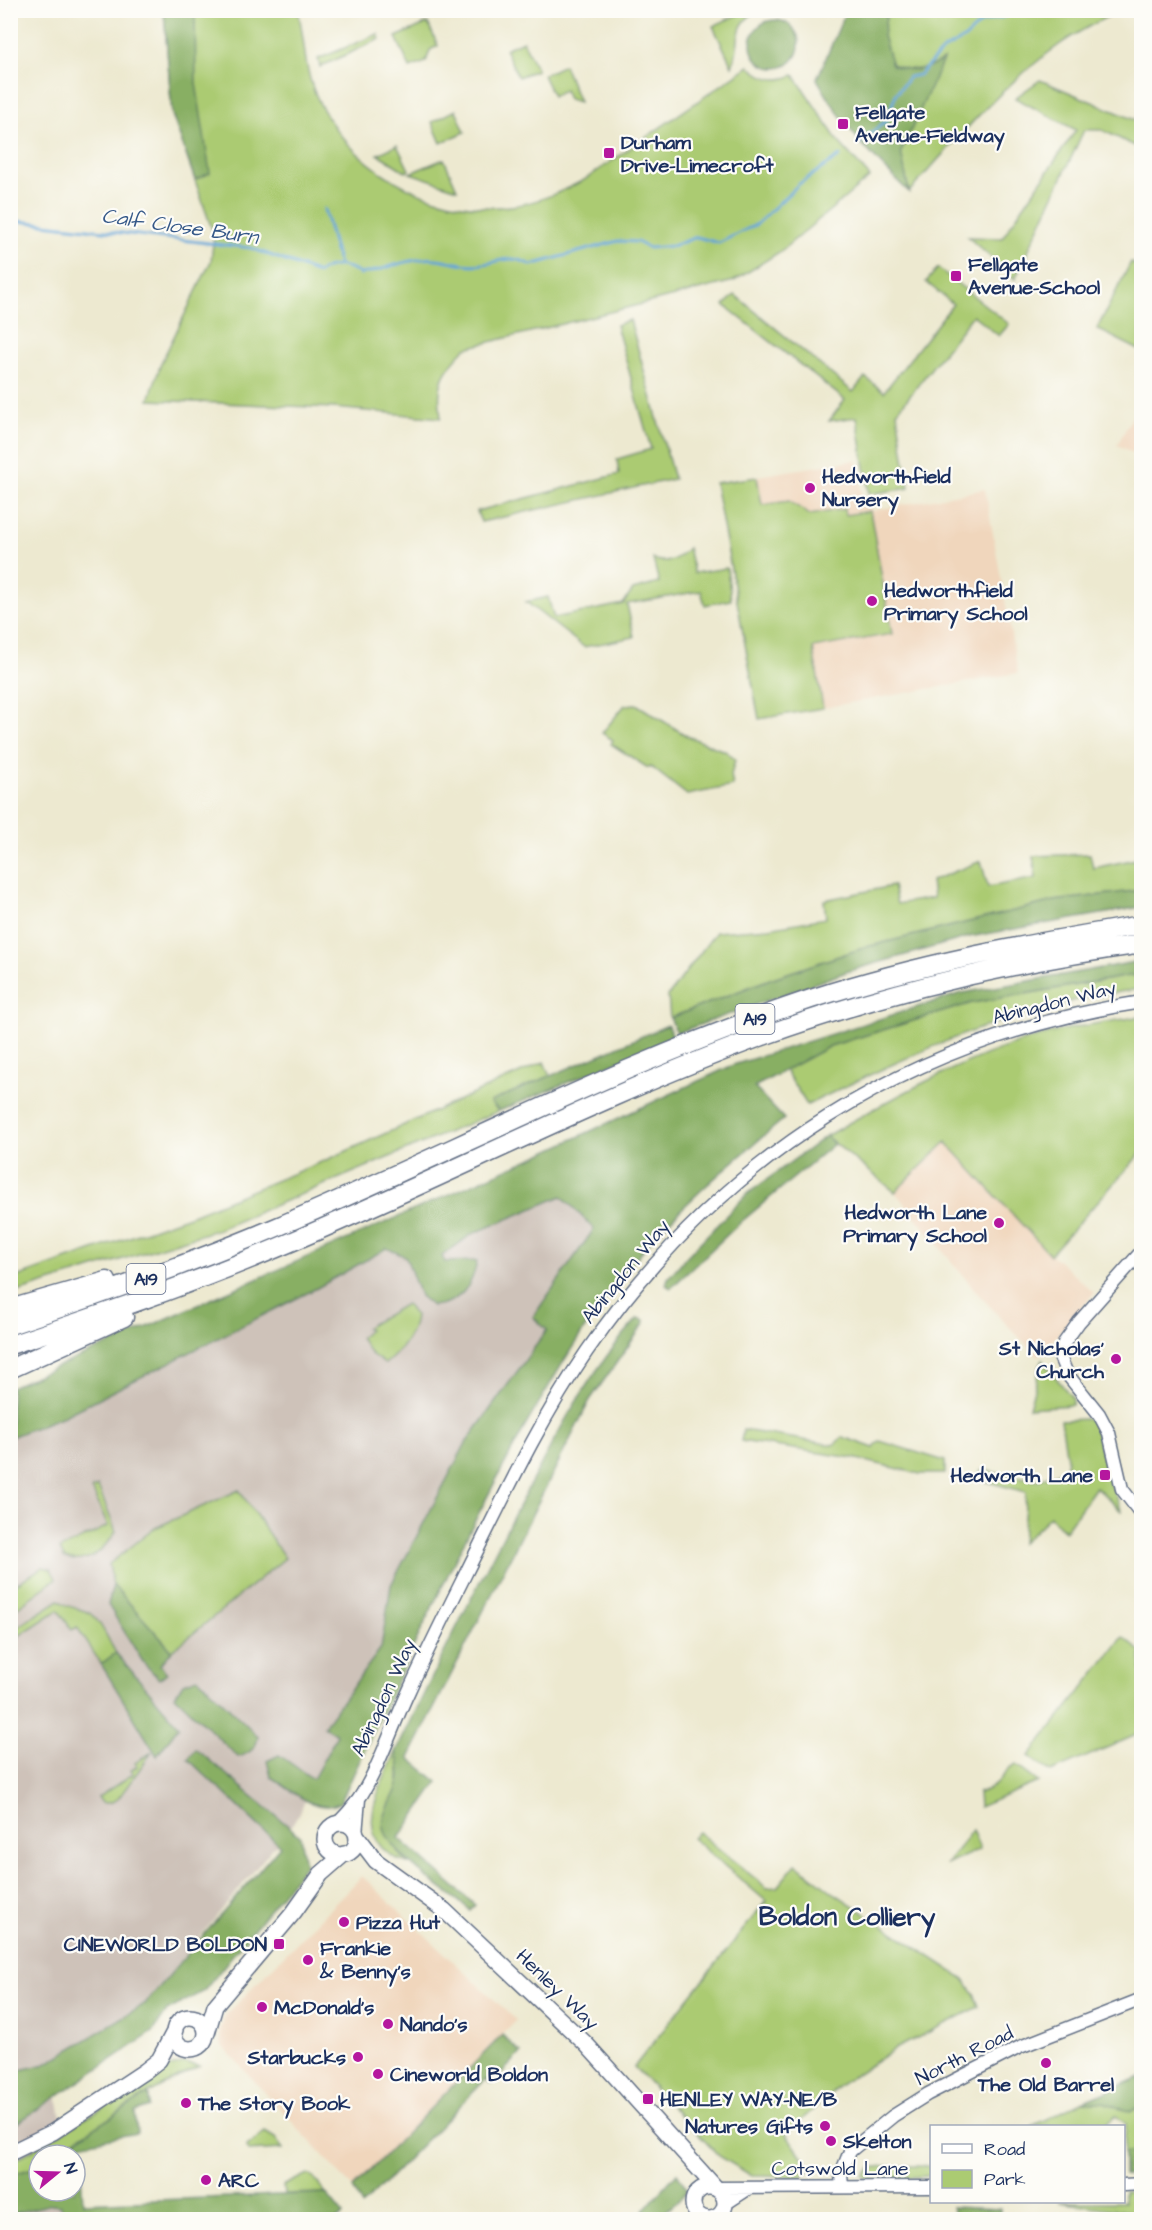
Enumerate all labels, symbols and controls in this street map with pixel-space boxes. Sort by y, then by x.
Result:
place label: Fellgate Avenue-Fieldway [855,99,1005,151]
marker: Fellgate Avenue-Fieldway [836,117,850,131]
place label: Durham Drive-Limecroft [621,129,775,180]
marker: Durham Drive-Limecroft [602,146,616,160]
water label: Calf Close Burn [100,201,262,252]
place label: Fellgate Avenue-School [968,251,1100,302]
marker: Fellgate Avenue-School [949,269,963,283]
place label: Hedworthfield Nursery [822,463,951,515]
marker: Hedworthfield Nursery [803,481,817,495]
place label: Hedworthfield Primary School [884,577,1028,629]
marker: Hedworthfield Primary School [865,594,879,608]
street label: Abingdon Way [989,974,1119,1033]
road number: A19 [736,1004,774,1034]
place label: Hedworth Lane Primary School [843,1199,987,1251]
street label: Abingdon Way [575,1214,677,1330]
marker: Hedworth Lane Primary School [992,1216,1006,1230]
road number: A19 [126,1264,166,1294]
place label: St Nicholas’ Church [998,1335,1105,1386]
marker: St Nicholas’ Church [1109,1352,1123,1366]
place label: Hedworth Lane [951,1462,1093,1490]
marker: Hedworth Lane [1098,1468,1112,1482]
street label: Abingdon Way [344,1634,424,1761]
district label: Boldon Colliery [759,1899,936,1938]
place label: Pizza Hut [356,1909,441,1937]
marker: Pizza Hut [337,1915,351,1929]
place label: CINEWORLD BOLDON [64,1931,267,1959]
place label: Frankie & Benny's [319,1935,411,1987]
marker: CINEWORLD BOLDON [272,1937,286,1951]
street label: Henley Way [509,1943,605,2037]
marker: Frankie & Benny's [301,1953,315,1967]
place label: McDonald's [274,1994,374,2022]
marker: McDonald's [255,2000,269,2014]
place label: Nando's [400,2011,468,2039]
marker: Nando's [381,2017,395,2031]
street label: North Road [911,2019,1018,2093]
place label: Starbucks [246,2044,346,2072]
marker: Starbucks [351,2050,365,2064]
marker: The Old Barrel [1039,2056,1053,2070]
place label: Cineworld Boldon [390,2061,548,2089]
marker: Cineworld Boldon [371,2067,385,2081]
place label: The Old Barrel [977,2071,1114,2099]
place label: HENLEY WAY-NE/B [660,2086,838,2114]
place label: The Story Book [197,2090,351,2119]
marker: HENLEY WAY-NE/B [641,2092,655,2106]
marker: The Story Book [179,2096,193,2110]
place label: Natures Gifts [685,2113,813,2141]
marker: Natures Gifts [818,2119,832,2133]
legend [930,2125,1125,2203]
place label: Skelton [842,2128,911,2156]
marker: Skelton [824,2134,838,2148]
text: Road [984,2137,1025,2162]
north arrow [27,2143,87,2203]
street label: Cotswold Lane [771,2155,909,2183]
text: N [58,2160,82,2177]
place label: ARC [218,2167,260,2195]
text: Park [984,2167,1026,2192]
marker: ARC [199,2173,213,2187]

